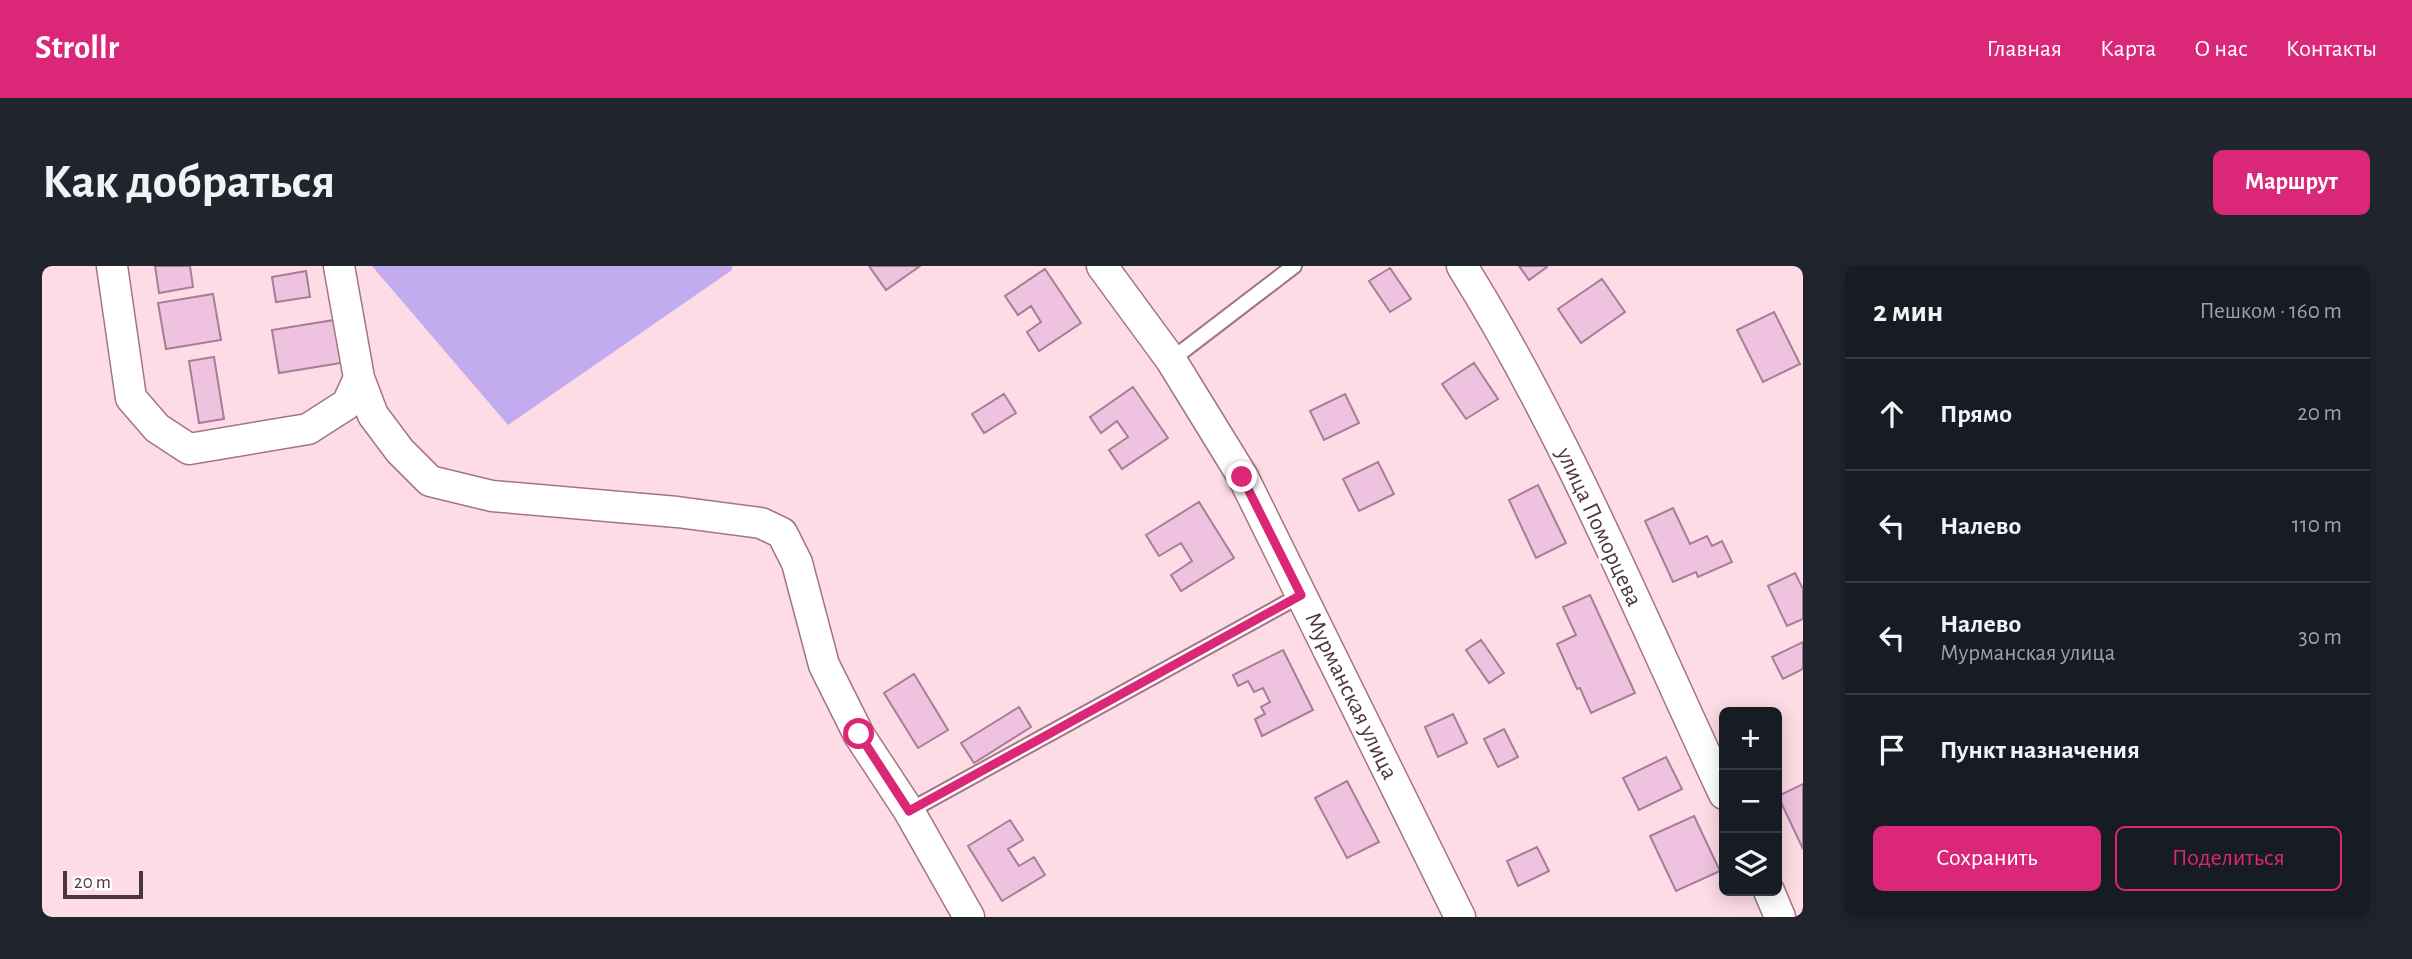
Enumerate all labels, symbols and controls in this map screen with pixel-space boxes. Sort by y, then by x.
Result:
text: Strollr [35,32,119,65]
text: Главная [1987,37,2062,61]
text: Карта [2100,37,2156,61]
text: О нас [2194,37,2248,61]
text: Контакты [2286,37,2377,61]
button: Маршрут [2213,150,2370,215]
text: Как добраться [42,158,335,207]
text: 2 мин [1873,297,1943,327]
text: Пешком · 160 m [2199,300,2342,323]
icon: ahead [1873,395,1911,433]
text: Прямо [1940,401,2012,427]
text: 20 m [2297,402,2342,425]
street label: улица Поморцева [1551,443,1646,610]
route end [1226,461,1257,492]
icon: left [1873,507,1911,545]
text: Налево [1940,513,2021,539]
text: 110 m [2292,514,2342,537]
street label: Мурманская улица [1300,609,1402,783]
text: Налево [1940,611,2021,637]
icon: left [1873,619,1911,657]
text: 30 m [2298,626,2342,649]
text: Мурманская улица [1940,642,2115,665]
map controls [1719,707,1782,896]
button: + [1719,707,1782,770]
route start [843,718,874,749]
icon: arrive [1873,731,1911,769]
text: Пункт назначения [1940,737,2140,763]
button: − [1719,770,1782,833]
button: Сохранить [1873,826,2101,891]
button: Поделиться [2115,826,2342,891]
button: layers [1719,833,1782,896]
scale bar [63,868,144,900]
text: 20 m [74,873,111,892]

